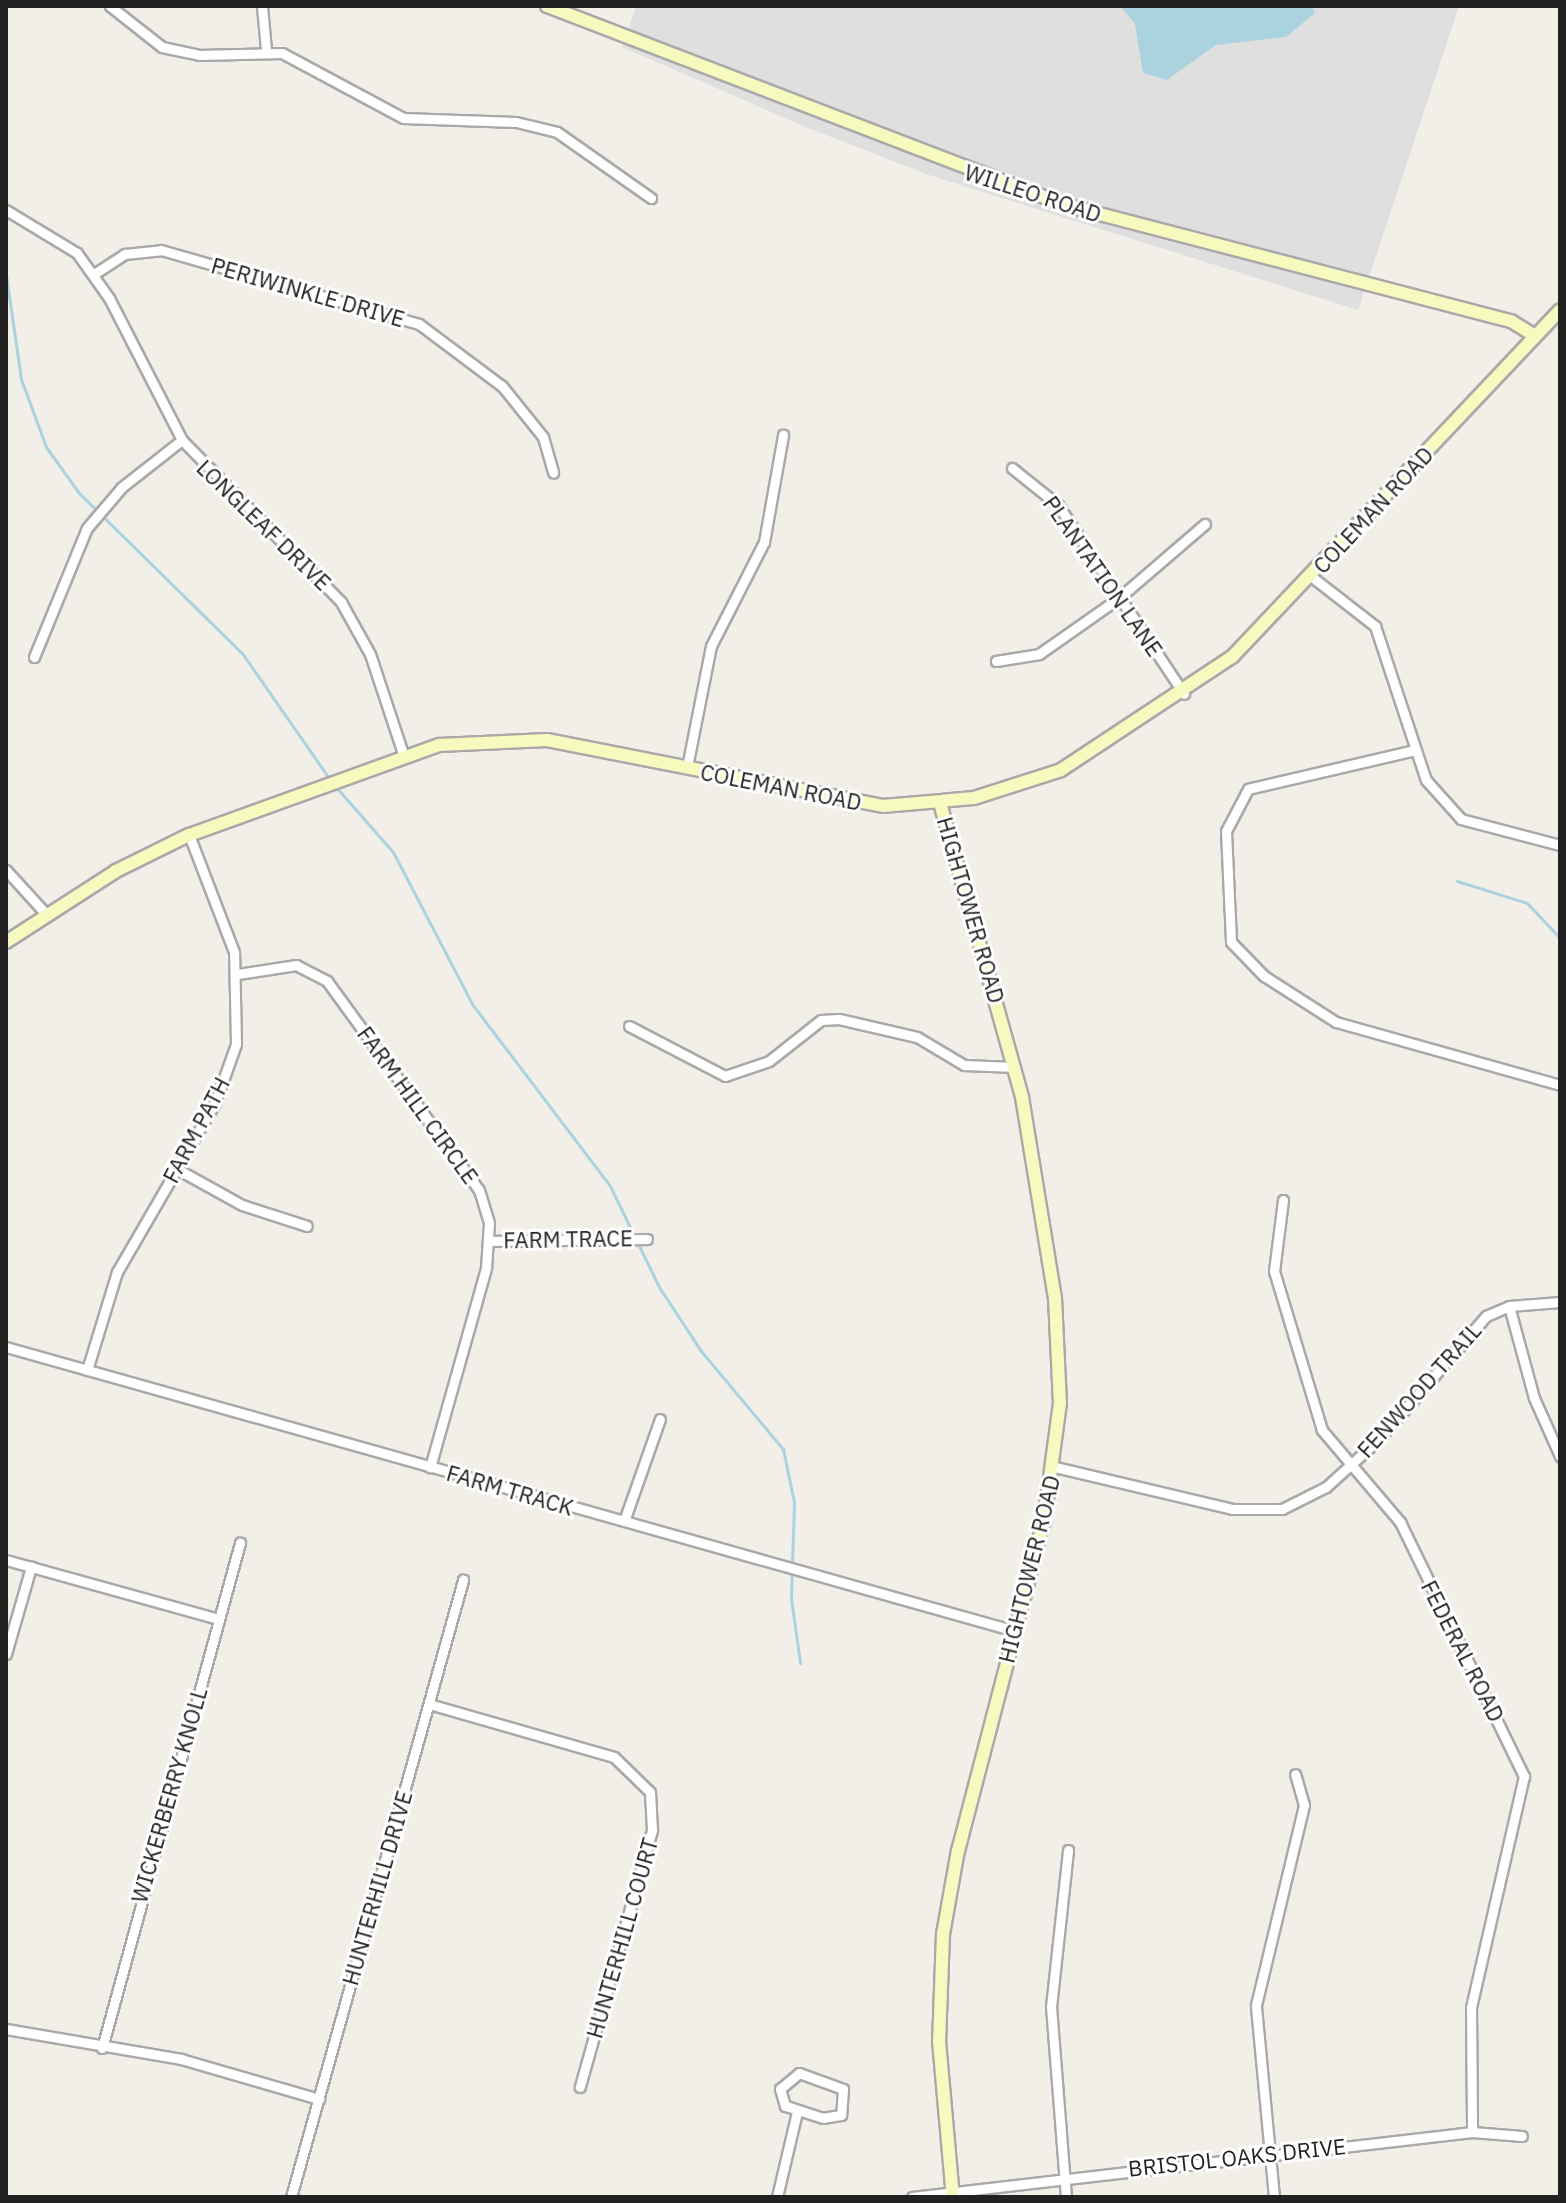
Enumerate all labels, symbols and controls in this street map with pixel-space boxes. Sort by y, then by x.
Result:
street label: WILLEO ROAD [961,159,1105,227]
street label: PERIWINKLE DRIVE [208,252,408,332]
street label: COLEMAN ROAD [1308,441,1438,579]
street label: LONGLEAF DRIVE [191,454,337,596]
street label: PLANTATION LANE [1038,491,1168,661]
street label: COLEMAN ROAD [698,758,864,816]
street label: HIGHTOWER ROAD [932,814,1010,1006]
street label: FARM HILL CIRCLE [352,1021,484,1189]
street label: FARM PATH [157,1073,235,1187]
street label: FARM TRACE [503,1225,633,1253]
street label: FENWOOD TRAIL [1352,1317,1486,1463]
street label: FARM TRACK [444,1459,576,1521]
street label: HIGHTOWER ROAD [993,1472,1065,1666]
street label: FEDERAL ROAD [1416,1576,1510,1726]
street label: WICKERBERRY KNOLL [126,1684,212,1906]
street label: HUNTERHILL DRIVE [337,1788,417,1988]
street label: HUNTERHILL COURT [581,1835,663,2041]
street label: BRISTOL OAKS DRIVE [1127,2132,1347,2182]

